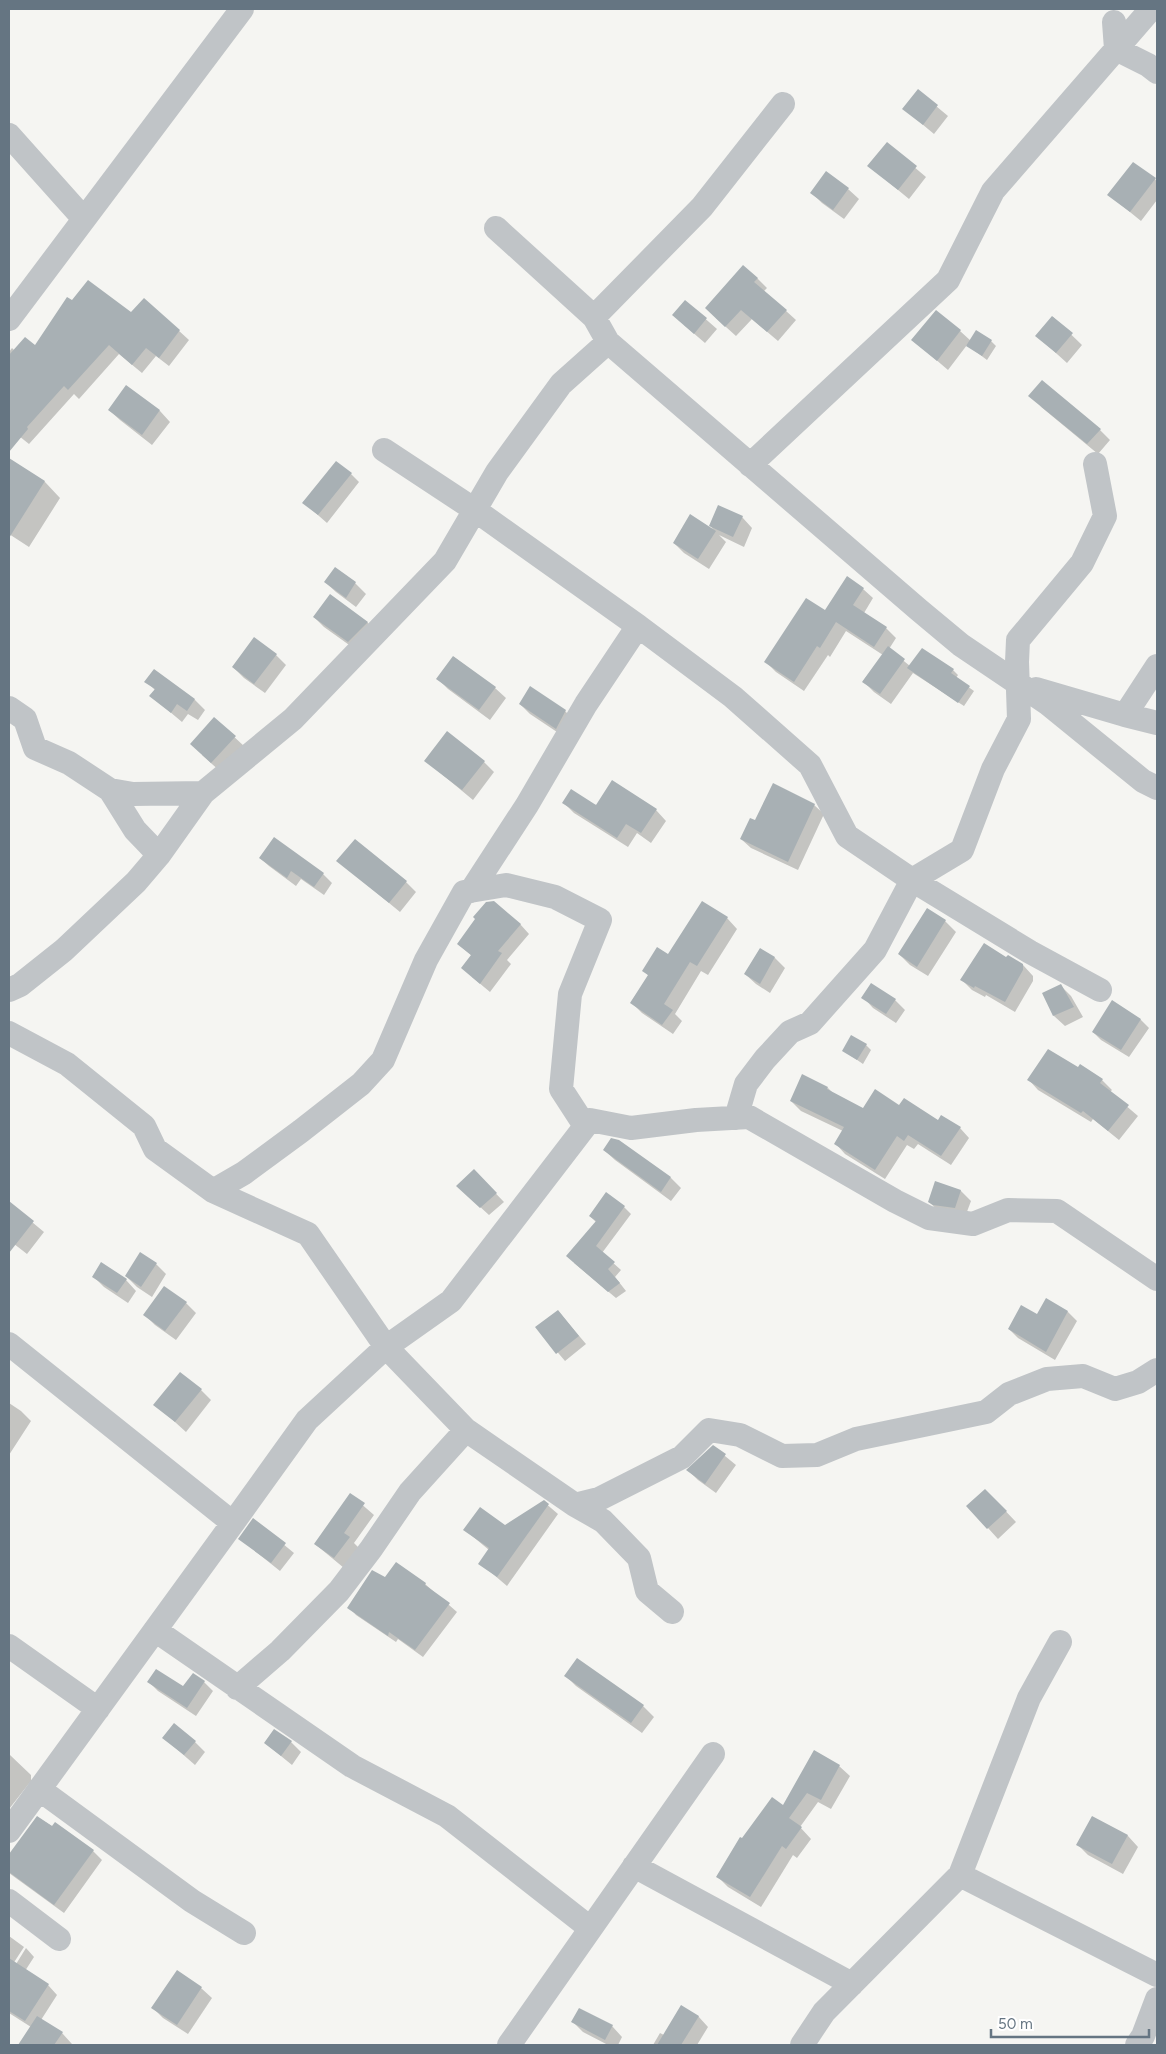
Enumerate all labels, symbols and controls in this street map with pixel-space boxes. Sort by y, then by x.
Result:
scale bar [991,2006,1148,2038]
text: 50 m [998,2015,1033,2033]

